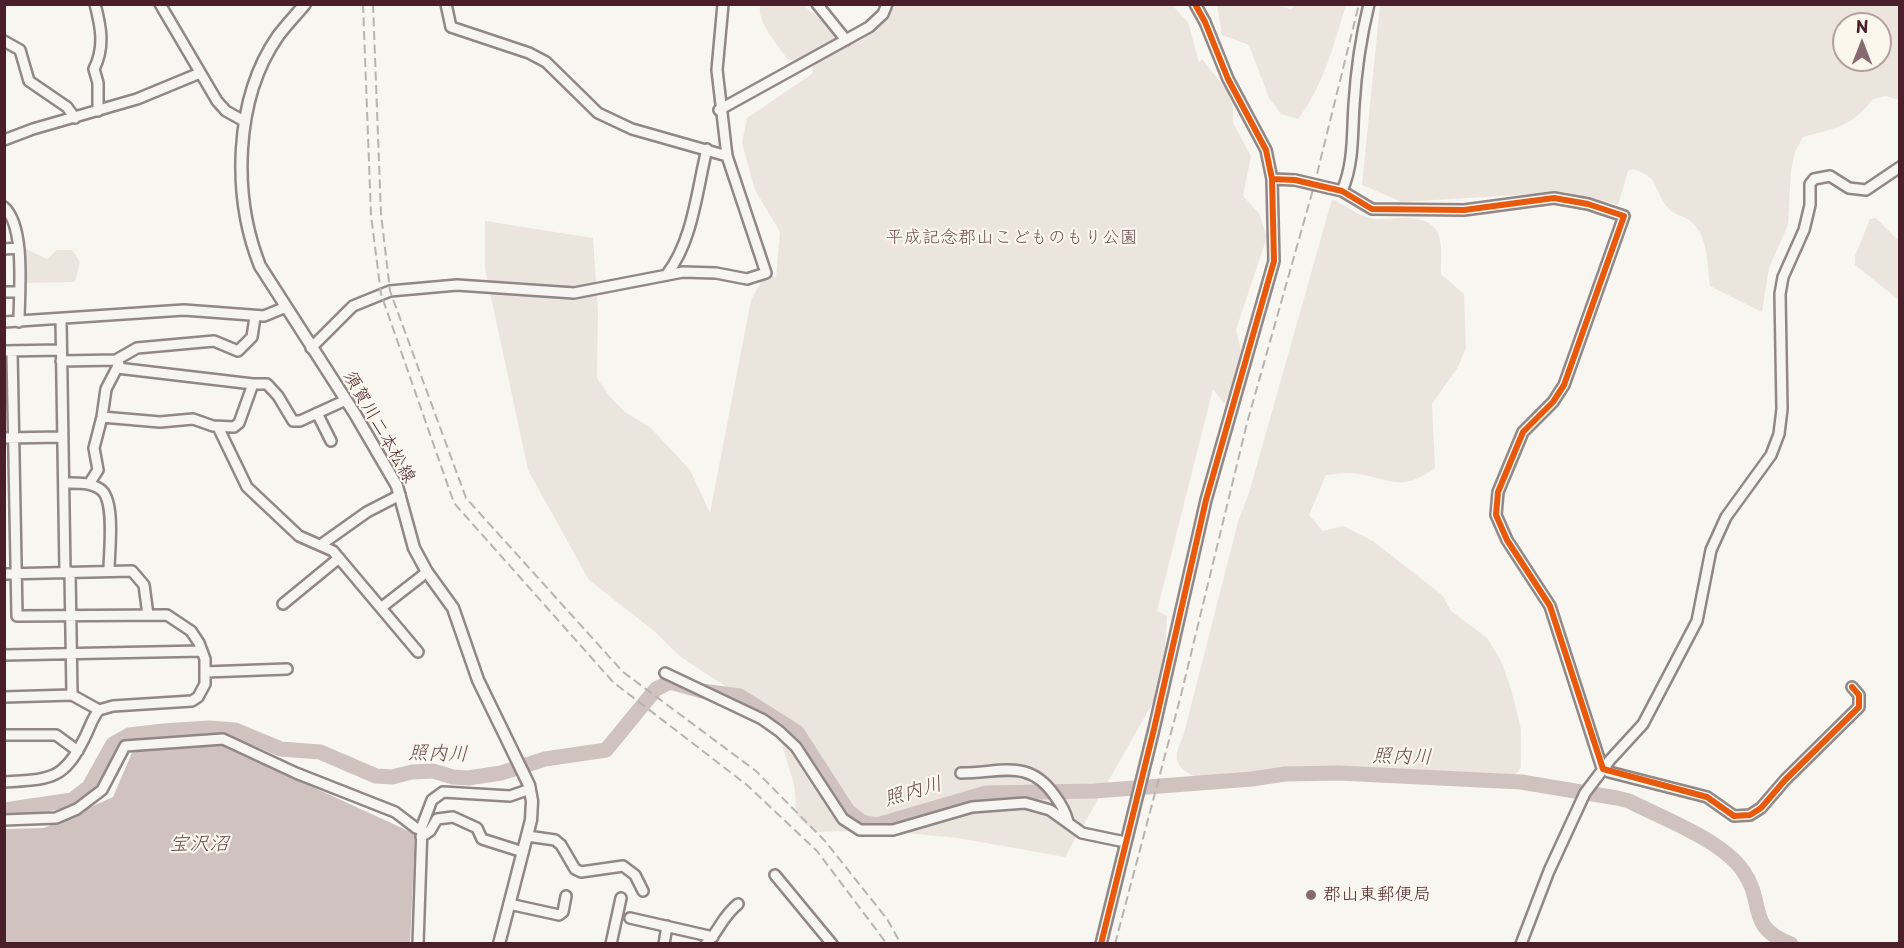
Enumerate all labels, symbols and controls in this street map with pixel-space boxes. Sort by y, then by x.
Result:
north arrow [1832,12,1892,72]
text: N [1856,14,1868,38]
park label: 平成記念郡山こどものもり公園 [886,227,1138,249]
street label: 須賀川二本松線 [338,367,420,487]
water label: 照内川 [408,741,468,767]
water label: 照内川 [1372,744,1432,770]
water label: 照内川 [881,772,945,812]
water label: 宝沢沼 [169,832,229,856]
place label: 郡山東郵便局 [1323,884,1431,906]
marker: 郡山東郵便局 [1304,888,1318,902]

